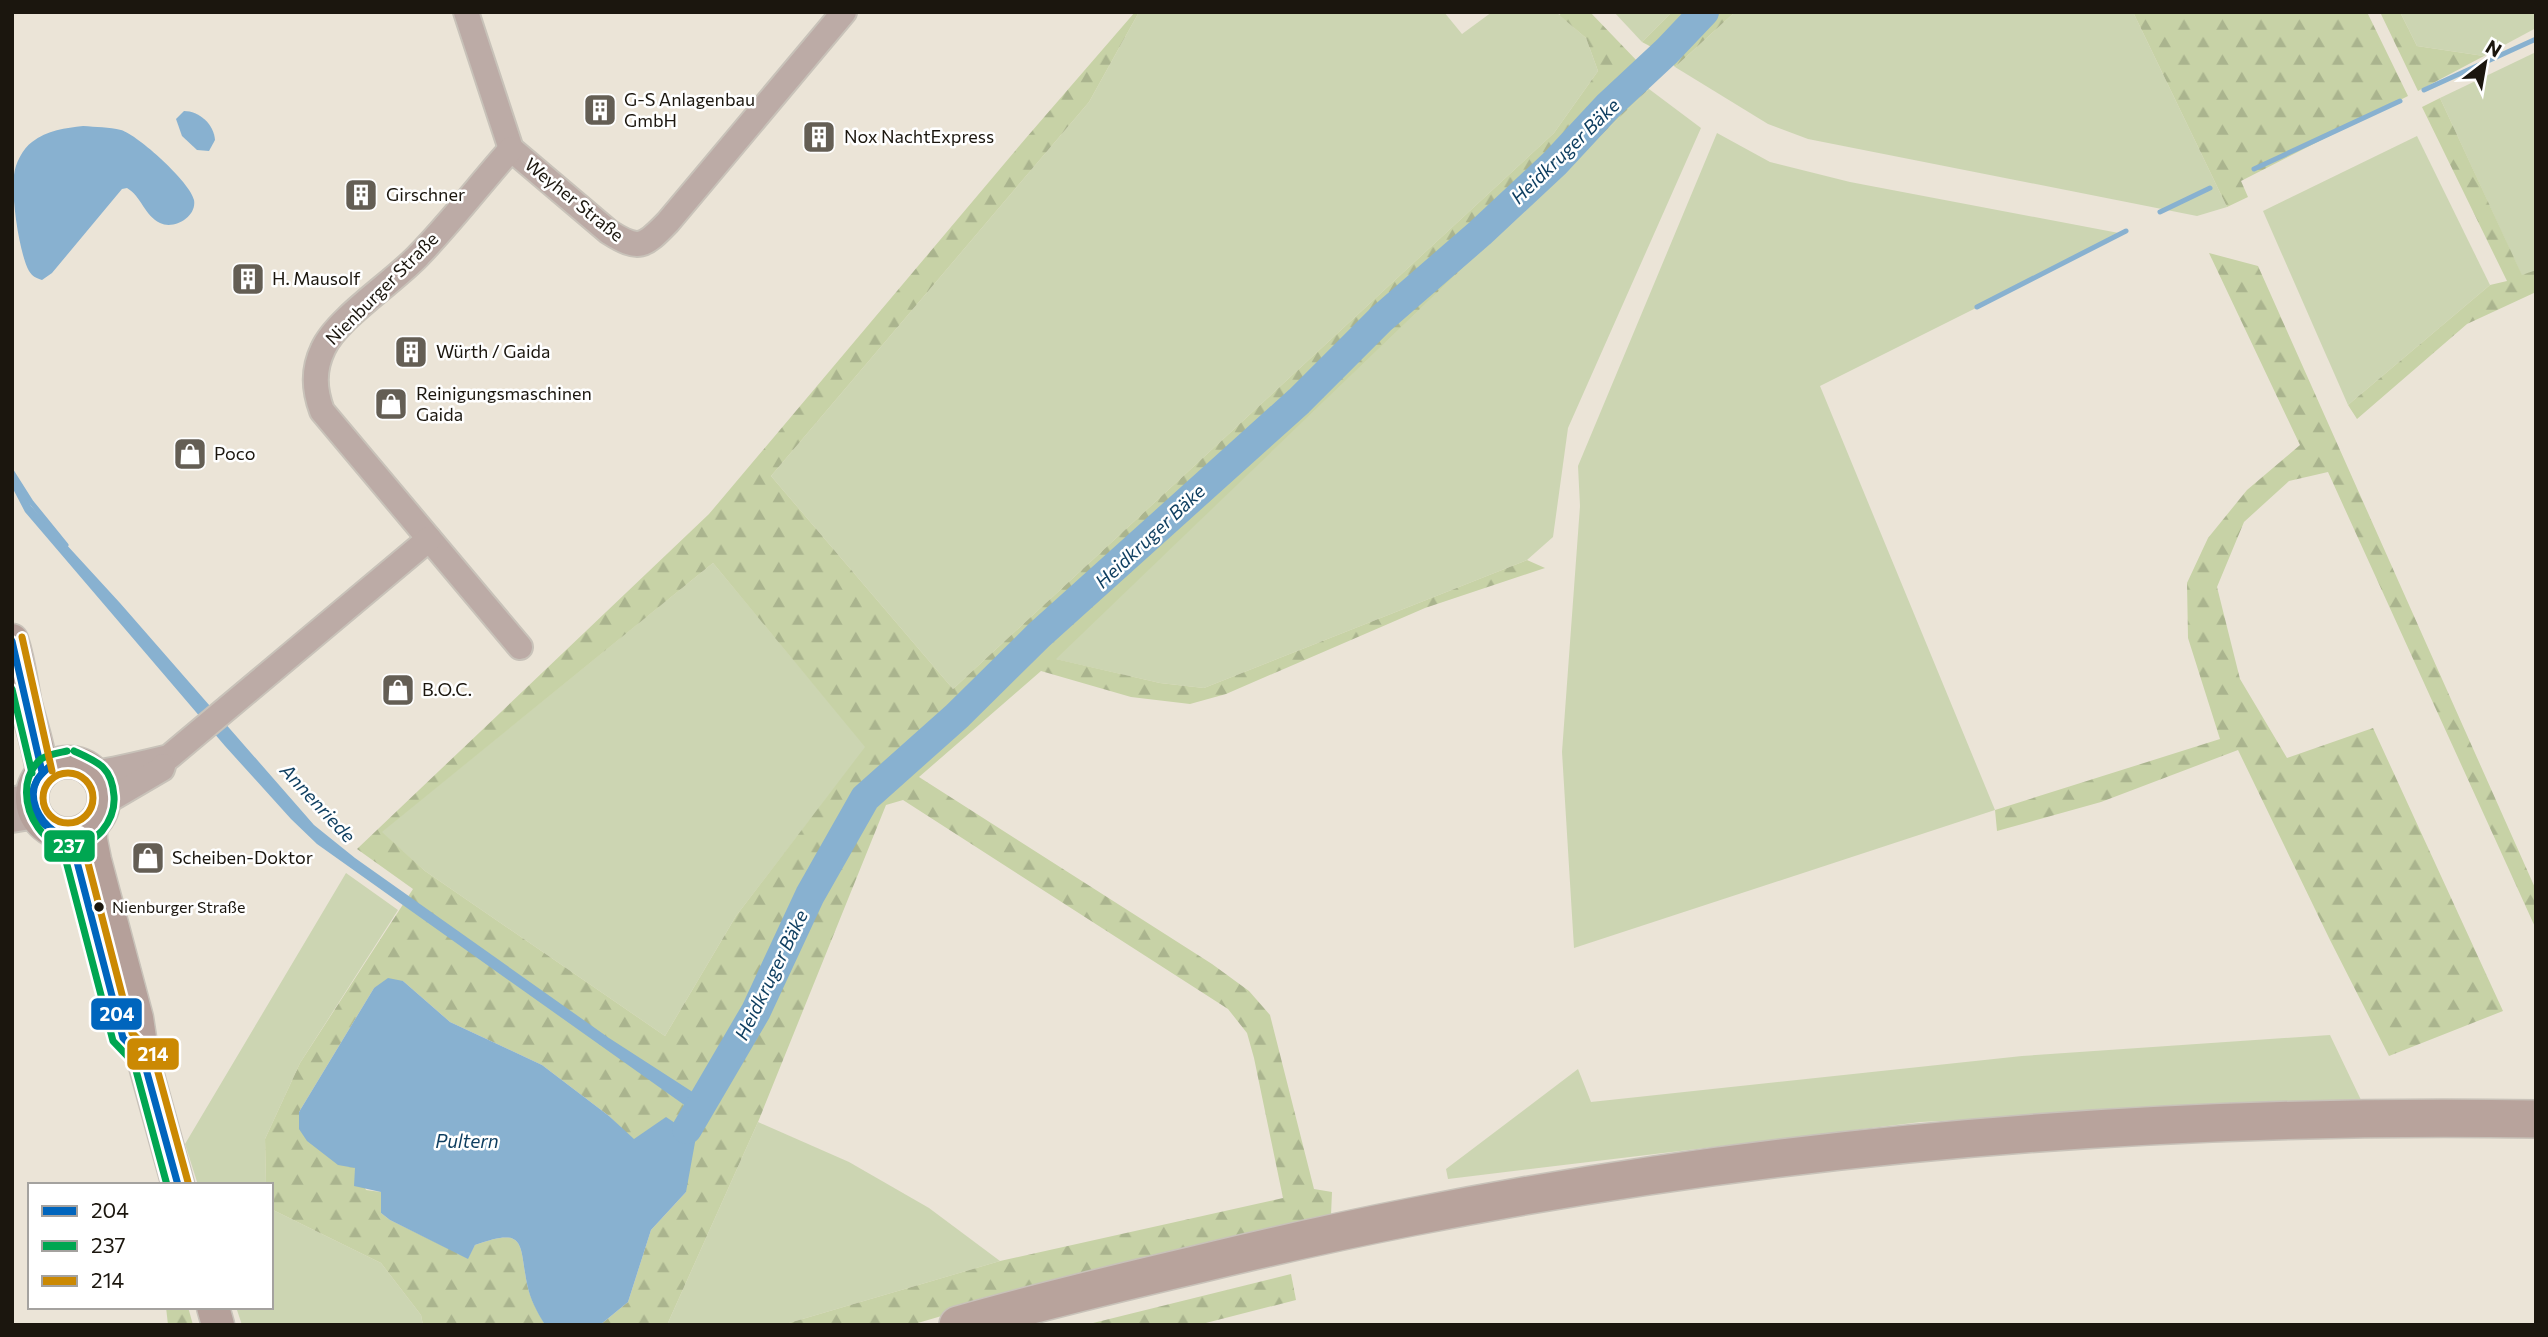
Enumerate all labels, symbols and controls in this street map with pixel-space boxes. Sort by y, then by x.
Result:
north arrow [2450,28,2520,98]
text: N [2482,34,2506,62]
place label: G-S Anlagenbau GmbH [624,88,755,131]
building icon: G-S Anlagenbau GmbH [581,91,619,129]
water label: Heidkruger Bäke [1506,93,1624,208]
building icon: Nox NachtExpress [800,118,838,156]
place label: Nox NachtExpress [844,125,994,147]
street label: Weyher Straße [521,153,628,246]
building icon: Girschner [342,176,380,214]
place label: Girschner [386,183,465,205]
street label: Nienburger Straße [320,227,442,349]
building icon: H. Mausolf [229,260,267,298]
place label: H. Mausolf [272,267,361,289]
building icon: Würth / Gaida [392,333,430,371]
place label: Würth / Gaida [436,340,550,362]
place label: Reinigungsmaschinen Gaida [416,382,592,425]
shop icon: Reinigungsmaschinen Gaida [372,385,410,423]
shop icon: Poco [171,435,209,473]
place label: Poco [214,442,255,464]
water label: Heidkruger Bäke [1090,479,1209,592]
shop icon: B.O.C. [379,671,417,709]
place label: B.O.C. [422,678,472,700]
water label: Annenriede [275,758,361,847]
line badge: 237 [43,829,96,863]
text: 237 [53,834,85,857]
shop icon: Scheiben-Doktor [129,839,167,877]
place label: Scheiben-Doktor [172,846,313,868]
place label: Nienburger Straße [112,897,246,916]
marker: Nienburger Straße [92,900,106,914]
water label: Heidkruger Bäke [729,906,812,1044]
line badge: 204 [90,997,143,1031]
text: 204 [100,1002,135,1025]
line badge: 214 [126,1037,180,1071]
text: 214 [137,1042,169,1065]
water label: Pultern [435,1129,499,1152]
legend [28,1183,273,1309]
text: 204 [91,1197,129,1222]
text: 237 [91,1232,126,1257]
text: 214 [91,1267,125,1292]

